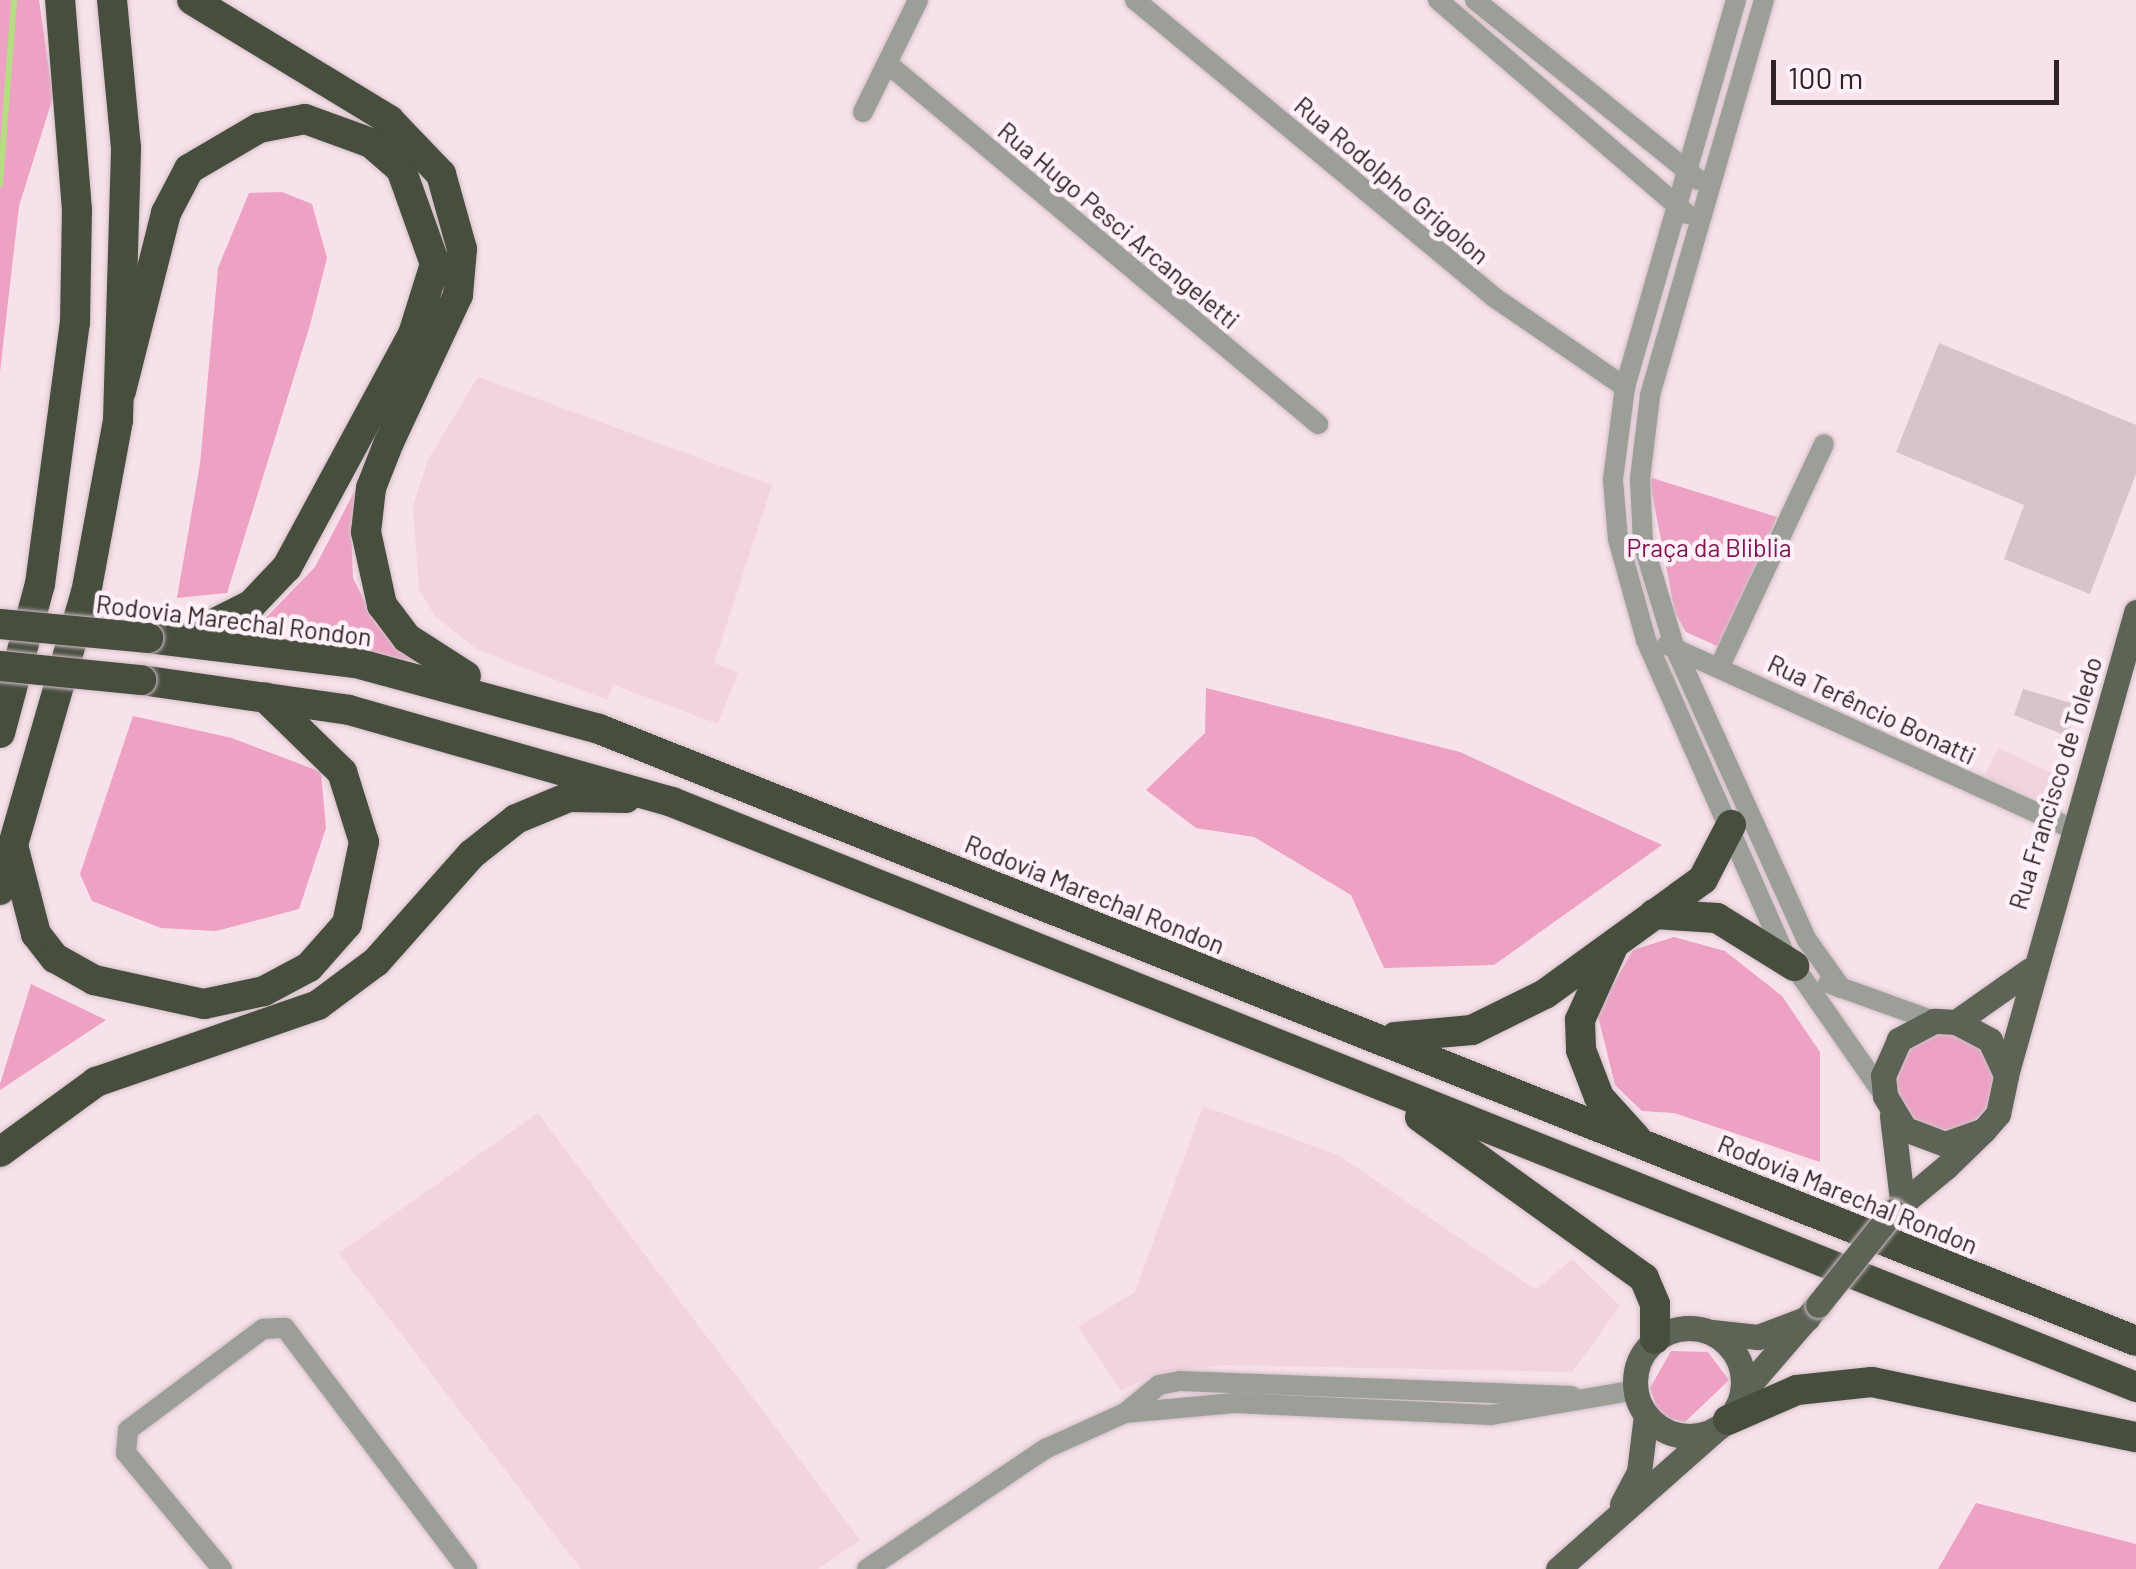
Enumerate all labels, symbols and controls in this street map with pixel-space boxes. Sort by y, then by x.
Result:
scale bar [1776,40,2064,102]
text: 100 m [1788,59,1863,95]
street label: Rua Rodolpho Grigolon [1289,90,1495,270]
street label: Rua Hugo Pesci Arcangeletti [992,115,1246,335]
park label: Praça da Bliblia [1626,532,1792,562]
street label: Rodovia Marechal Rondon [94,588,374,652]
street label: Rua Terêncio Bonatti [1763,648,1981,770]
street label: Rua Francisco de Toledo [2002,653,2108,913]
street label: Rodovia Marechal Rondon [961,828,1229,960]
street label: Rodovia Marechal Rondon [1714,1128,1982,1260]

